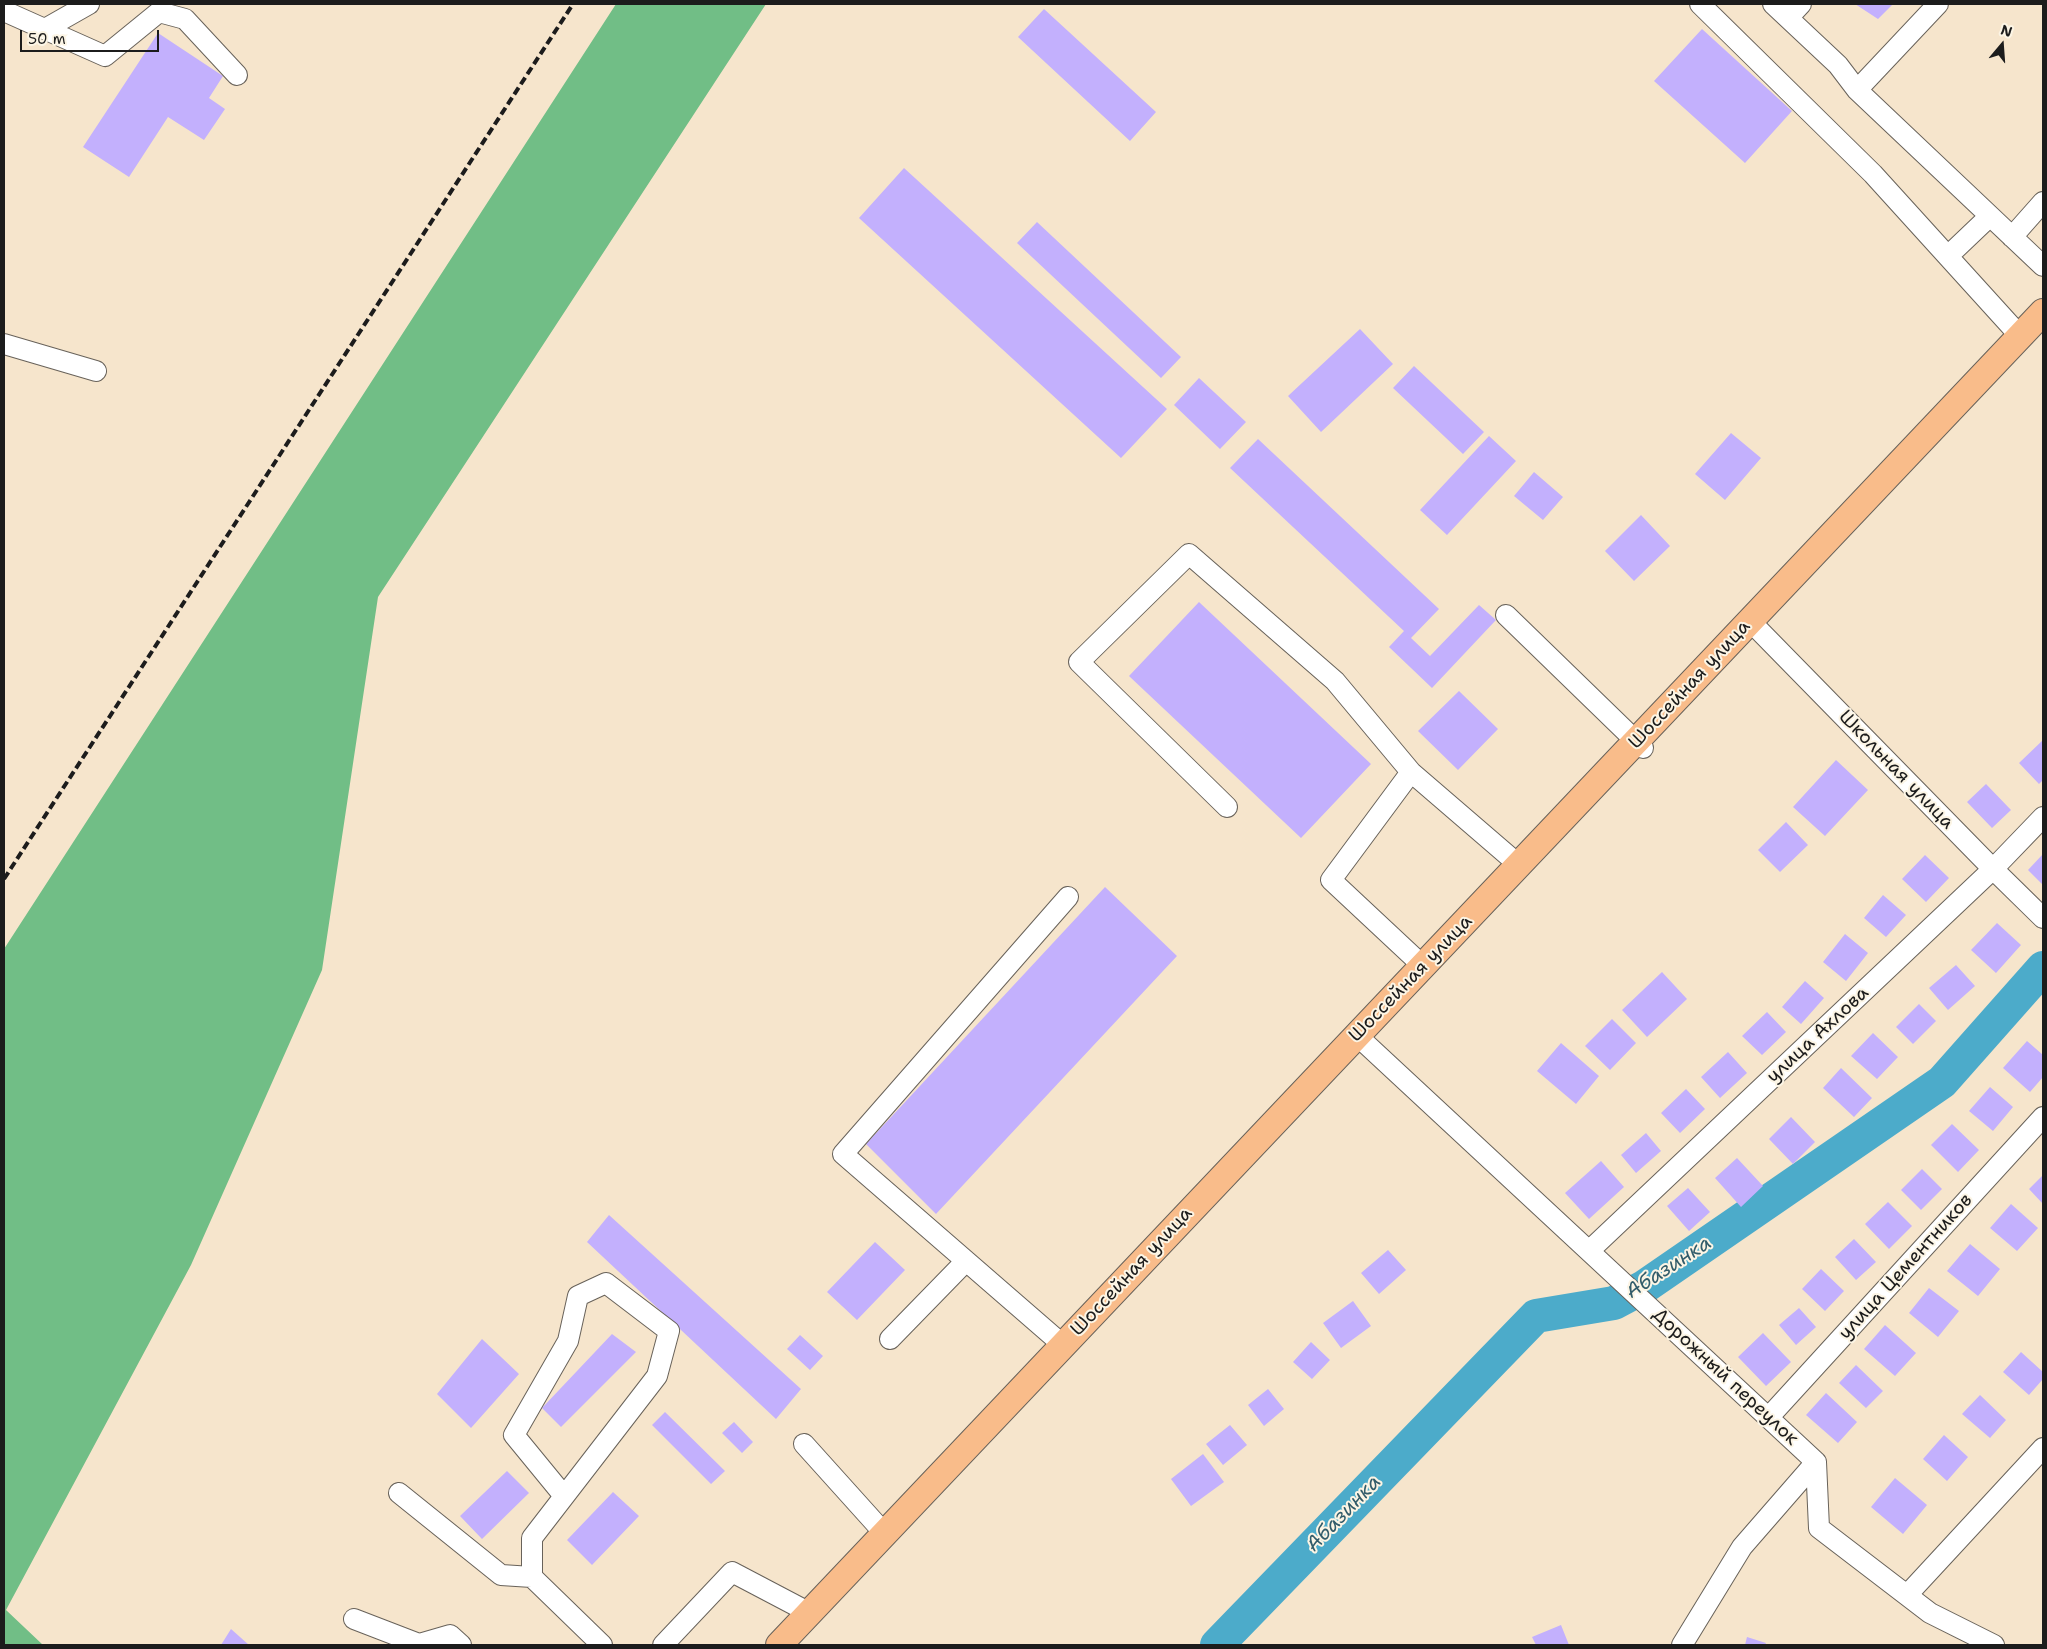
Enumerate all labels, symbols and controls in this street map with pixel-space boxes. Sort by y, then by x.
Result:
scale bar [22,20,161,52]
north arrow [1977,20,2027,70]
text: N [1999,20,2015,41]
text: 50 m [28,29,66,49]
street label: Шоссейная улица [1624,616,1756,754]
street label: Школьная улица [1833,706,1959,834]
street label: Шоссейная улица [1344,911,1478,1047]
street label: улица Ахлова [1762,982,1874,1088]
street label: улица Цементников [1834,1189,1978,1345]
street label: Шоссейная улица [1066,1203,1198,1341]
water label: Абазинка [1622,1231,1716,1305]
street label: Дорожный переулок [1647,1303,1803,1451]
water label: Абазинка [1302,1471,1386,1557]

